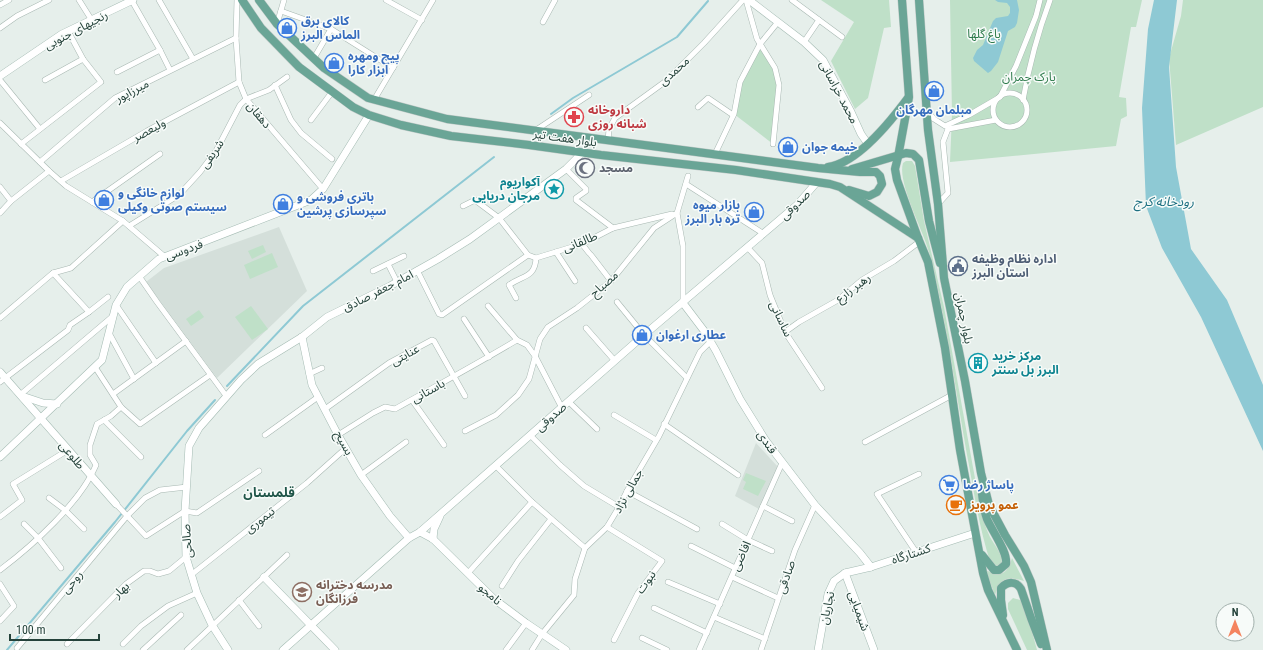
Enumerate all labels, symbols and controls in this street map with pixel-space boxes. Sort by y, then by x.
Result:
street label: رنجیهای جنوبی [42,7,110,53]
place label: کالای برق الماس البرز [300,14,360,42]
shop icon: کالای برق الماس البرز [276,17,298,39]
park label: باغ گلها [967,27,1001,43]
place label: پیچ ومهره ابزار کارا [348,49,399,77]
shop icon: پیچ ومهره ابزار کارا [323,52,345,74]
street label: محمدی [656,54,692,88]
street label: محمد خراسانی [817,58,861,126]
park label: پارک چمران [1002,70,1056,85]
street label: میرزاپور [112,76,152,107]
shop icon: مبلمان مهرگان [923,80,945,102]
street label: دهقان [244,99,274,131]
place label: داروخانه شبانه روزی [588,103,647,131]
place label: مبلمان مهرگان [896,103,972,117]
pharmacy icon: داروخانه شبانه روزی [563,106,585,128]
street label: ولیعصر [129,115,168,145]
street label: بلوار هفت تیر [531,126,598,149]
shop icon: خیمه جوان [777,136,799,158]
street label: شریفی [197,137,227,171]
place label: خیمه جوان [802,140,858,154]
mosque icon: مسجد [574,157,596,179]
place label: مسجد [599,161,633,175]
place label: آکواریوم مرجان دریایی [472,175,541,203]
place icon: آکواریوم مرجان دریایی [543,178,565,200]
place label: لوازم خانگی و سیستم صوتی وکیلی [118,186,227,216]
street label: صدوقی [777,187,813,223]
shop icon: لوازم خانگی و سیستم صوتی وکیلی [93,189,115,211]
place label: باتری فروشی و سپرسازی پرشین [297,190,386,220]
shop icon: باتری فروشی و سپرسازی پرشین [272,193,294,215]
water label: رودخانه کرج [1133,194,1194,212]
place label: بازار میوه تره بار البرز [684,198,741,226]
shop icon: بازار میوه تره بار البرز [743,201,765,223]
street label: طالقانی [561,229,599,255]
street label: فردوسی [163,237,205,263]
place label: اداره نظام وظیفه استان البرز [971,252,1056,280]
public building icon: اداره نظام وظیفه استان البرز [947,255,969,277]
street label: امام جعفر صادق [340,267,417,317]
street label: مصباح [587,268,622,302]
street label: رهبر زارع [833,271,874,307]
street label: بلوار چمران [951,291,976,345]
street label: ساسانی [767,299,795,339]
shop icon: عطاری ارغوان [631,324,653,346]
place label: عطاری ارغوان [656,328,727,342]
street label: عنایتی [388,341,422,369]
place label: مرکز خرید البرز بل سنتر [991,349,1059,377]
building icon: مرکز خرید البرز بل سنتر [967,352,989,374]
street label: باستانی [409,376,447,406]
street label: صدوقی [533,399,569,435]
street label: بسیح [330,428,356,459]
street label: قندی [754,428,780,456]
street label: طلوعی [56,438,88,472]
street label: جمالی نژاد [610,466,646,516]
supermarket icon: پاساژ رضا [938,474,960,496]
place label: پاساژ رضا [963,478,1014,494]
district label: قلمستان [243,485,295,500]
cafe icon: عمو پرویز [945,494,967,516]
place label: عمو پرویز [969,498,1019,514]
street label: تیموری [242,504,278,536]
street label: صالحی [179,523,195,558]
street label: افاضی [728,539,754,573]
street label: کشتارگاه [890,541,933,567]
street label: صادقی [774,558,798,595]
street label: روحی [58,568,86,596]
street label: نبوت [633,568,659,596]
place label: مدرسه دخترانه فرزانگان [316,578,393,606]
street label: بهار [109,579,132,602]
street label: نامجو [475,580,505,608]
school or university icon: مدرسه دخترانه فرزانگان [291,581,313,603]
street label: شیمیایی [845,589,873,633]
street label: نجاریان [817,590,837,626]
north arrow [1215,602,1255,642]
text: N [1232,606,1239,619]
scale bar [10,616,99,642]
text: 100 m [16,623,46,637]

